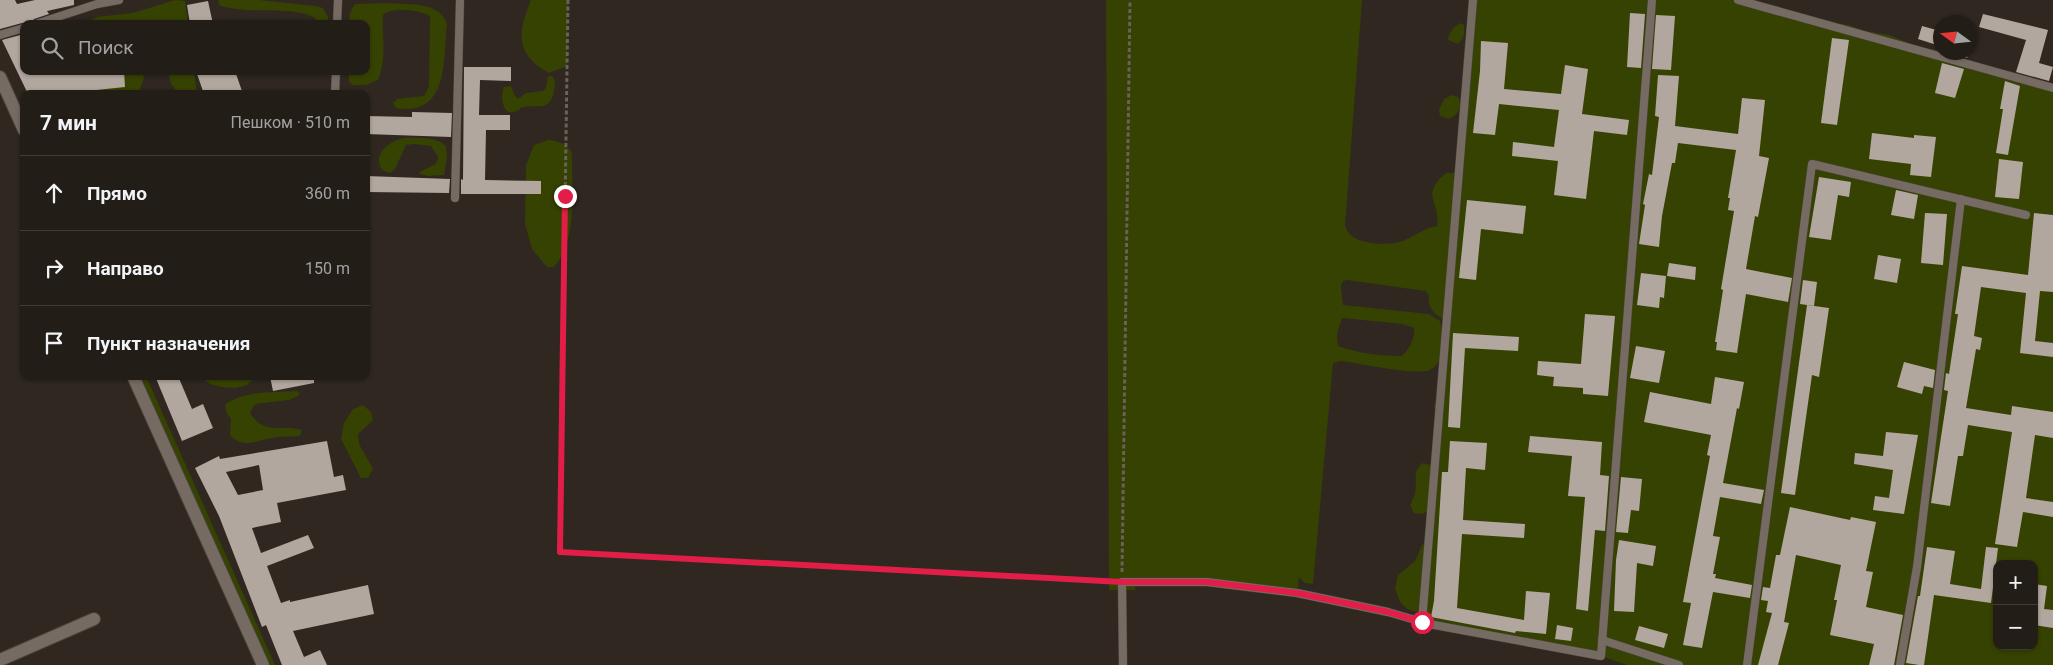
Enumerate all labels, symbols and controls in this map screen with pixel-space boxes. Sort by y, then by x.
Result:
north arrow [1933,15,1978,60]
search box [20,20,370,75]
icon: search [38,34,66,62]
text: Поиск [78,36,134,59]
text: 7 мин [40,111,97,135]
text: Пешком · 510 m [231,113,350,132]
icon: ahead [40,179,68,207]
text: Прямо [87,182,147,205]
text: 360 m [305,184,350,203]
route end [554,185,577,208]
icon: right [40,254,68,282]
text: Направо [87,257,164,280]
text: 150 m [305,259,350,278]
icon: arrive [40,329,68,357]
text: Пункт назначения [87,332,250,355]
map controls [1993,560,2038,650]
button: + [1993,560,2038,605]
button: − [1993,605,2038,650]
route start [1411,611,1434,634]

